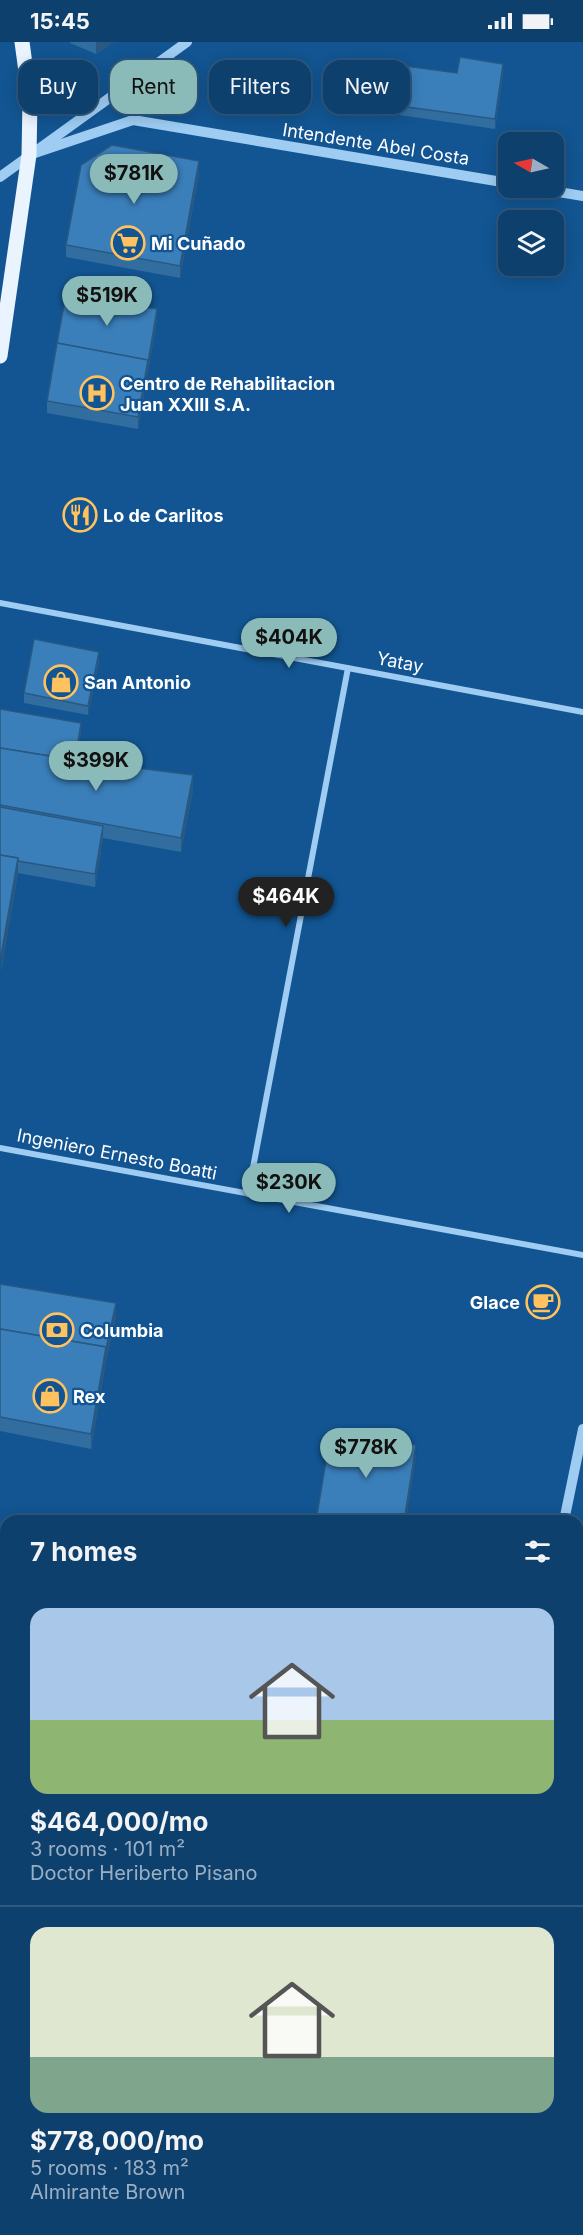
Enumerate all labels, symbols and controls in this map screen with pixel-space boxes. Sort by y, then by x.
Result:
text: 15:45 [30,8,90,34]
chip: Buy [18,60,98,114]
chip: Rent [110,60,197,114]
chip: Filters [209,60,311,114]
chip: New [323,60,410,114]
street label: Intendente Abel Costa [281,119,471,169]
north arrow [498,132,564,198]
map controls [498,132,564,276]
pin: $781K [92,154,176,205]
text: $781K [104,161,164,185]
button: layers [498,210,564,276]
supermarket icon: Mi Cuñado [110,225,146,261]
place label: Mi Cuñado [151,233,245,254]
pin: $519K [65,276,149,327]
text: $519K [76,283,138,307]
place label: Centro de Rehabilitacion Juan XXIII S.A. [120,373,335,415]
hospital icon: Centro de Rehabilitacion Juan XXIII S.A. [79,375,115,411]
restaurant icon: Lo de Carlitos [62,497,98,533]
place label: Lo de Carlitos [103,505,223,526]
pin: $404K [247,618,331,669]
text: $404K [255,625,323,649]
street label: Yatay [375,647,425,677]
shop icon: San Antonio [43,664,79,700]
place label: San Antonio [84,672,191,693]
pin: $399K [54,741,138,792]
text: $399K [63,748,129,772]
pin: $464K [244,877,328,928]
text: $464K [252,884,320,908]
street label: Ingeniero Ernesto Boatti [15,1124,219,1184]
pin: $230K [247,1163,331,1214]
text: $230K [256,1170,322,1194]
cafe icon: Glace [525,1284,561,1320]
place label: Glace [470,1292,520,1313]
bank icon: Columbia [39,1312,75,1348]
place label: Columbia [80,1320,164,1341]
shop icon: Rex [32,1378,68,1414]
place label: Rex [73,1386,106,1407]
pin: $778K [324,1428,408,1479]
text: $778K [334,1435,398,1459]
icon: filters [521,1535,554,1568]
text: 7 homes [30,1536,137,1567]
icon: home [238,1647,346,1755]
text: $464,000/mo [30,1806,208,1837]
text: 3 rooms · 101 m² [30,1837,185,1861]
text: Doctor Heriberto Pisano [30,1861,257,1885]
icon: home [238,1966,346,2074]
text: $778,000/mo [30,2125,204,2156]
text: 5 rooms · 183 m² [30,2156,189,2180]
text: Almirante Brown [30,2180,185,2204]

